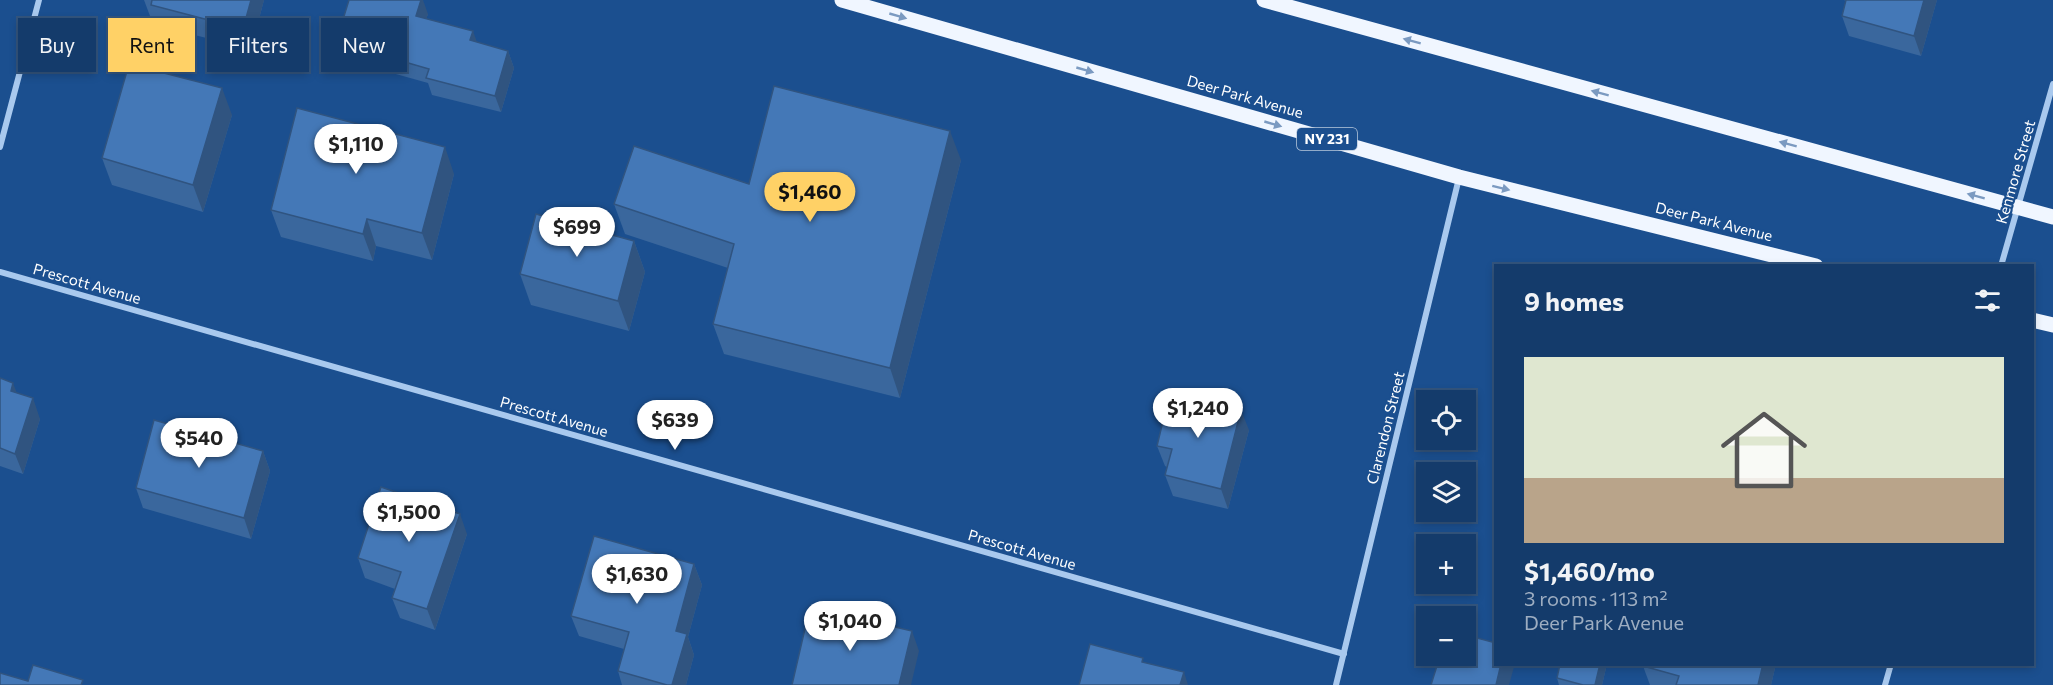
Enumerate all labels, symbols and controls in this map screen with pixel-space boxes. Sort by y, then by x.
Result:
one-way arrow [889,12,907,21]
chip: Buy [18,18,96,72]
chip: Rent [108,18,195,72]
chip: Filters [207,18,309,72]
chip: New [321,18,407,72]
one-way arrow [1403,36,1421,45]
one-way arrow [1076,66,1094,75]
street label: Deer Park Avenue [1185,71,1306,121]
one-way arrow [1591,87,1609,97]
street label: Kenmore Street [1992,118,2038,226]
one-way arrow [1264,120,1282,129]
pin: $1,110 [307,124,405,175]
road number: NY 231 [1297,128,1357,150]
text: $1,110 [328,131,384,155]
one-way arrow [1779,139,1797,149]
pin: $1,460 [761,172,859,223]
text: $1,460 [778,179,842,203]
one-way arrow [1492,183,1510,193]
one-way arrow [1967,191,1985,200]
street label: Deer Park Avenue [1654,198,1775,244]
pin: $699 [541,207,613,258]
text: $699 [553,214,601,238]
street label: Prescott Avenue [31,259,143,307]
icon: filters [1971,284,2004,317]
text: 9 homes [1524,285,1624,316]
street label: Clarendon Street [1362,369,1408,486]
pin: $1,240 [1149,388,1247,439]
map controls [1416,390,1476,666]
button: locate [1416,390,1476,450]
street label: Prescott Avenue [498,392,610,440]
text: $1,240 [1167,395,1229,419]
icon: home [1710,396,1818,504]
pin: $639 [639,400,711,451]
text: $639 [651,407,699,431]
pin: $540 [163,418,235,469]
text: $540 [175,425,223,449]
button: layers [1416,462,1476,522]
pin: $1,500 [360,492,458,543]
text: $1,500 [377,499,441,523]
street label: Prescott Avenue [966,525,1078,573]
button: + [1416,534,1476,594]
pin: $1,630 [588,554,686,605]
text: $1,460/mo [1524,555,1655,586]
text: $1,630 [606,561,668,585]
text: 3 rooms · 113 m² [1524,586,1668,610]
pin: $1,040 [801,601,899,652]
button: − [1416,606,1476,666]
text: $1,040 [818,608,882,632]
text: Deer Park Avenue [1524,610,1684,634]

